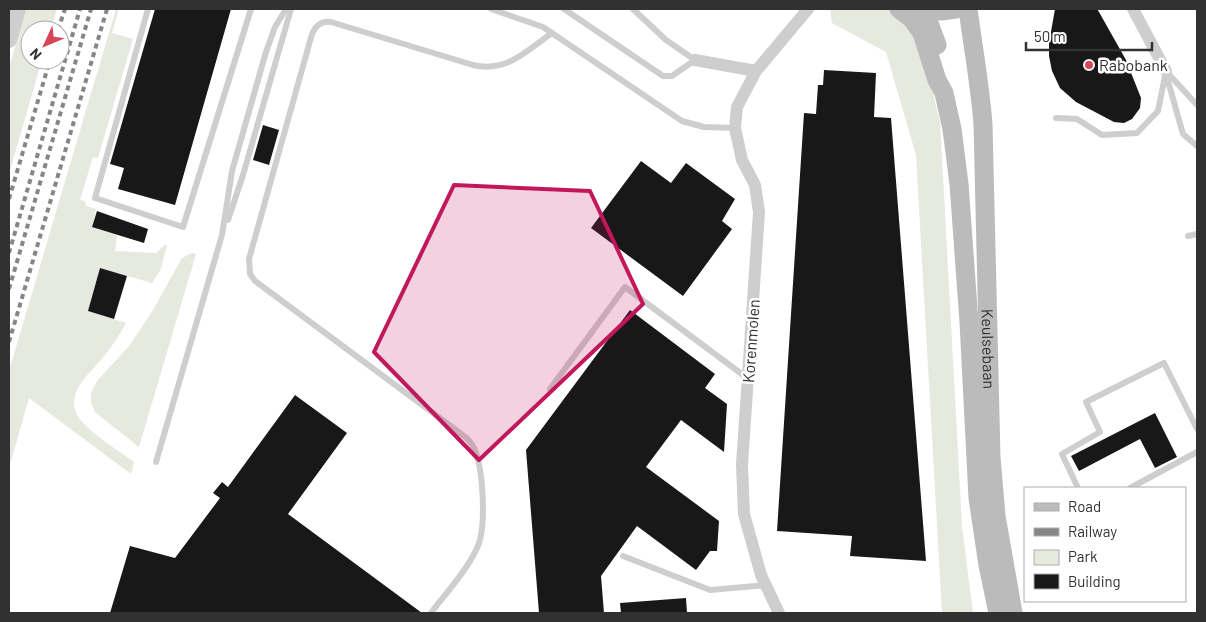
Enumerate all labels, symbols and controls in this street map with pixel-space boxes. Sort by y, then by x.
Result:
north arrow [20,20,70,70]
scale bar [1026,20,1152,52]
text: 50 m [1034,27,1066,45]
text: N [26,45,45,64]
place label: Rabobank [1099,55,1168,74]
marker: Rabobank [1083,59,1095,71]
street label: Korenmolen [738,298,763,383]
street label: Keulsebaan [978,309,999,389]
legend [1024,487,1186,602]
text: Road [1068,497,1101,515]
text: Railway [1068,522,1117,540]
text: Park [1068,547,1098,565]
text: Building [1068,572,1121,590]

